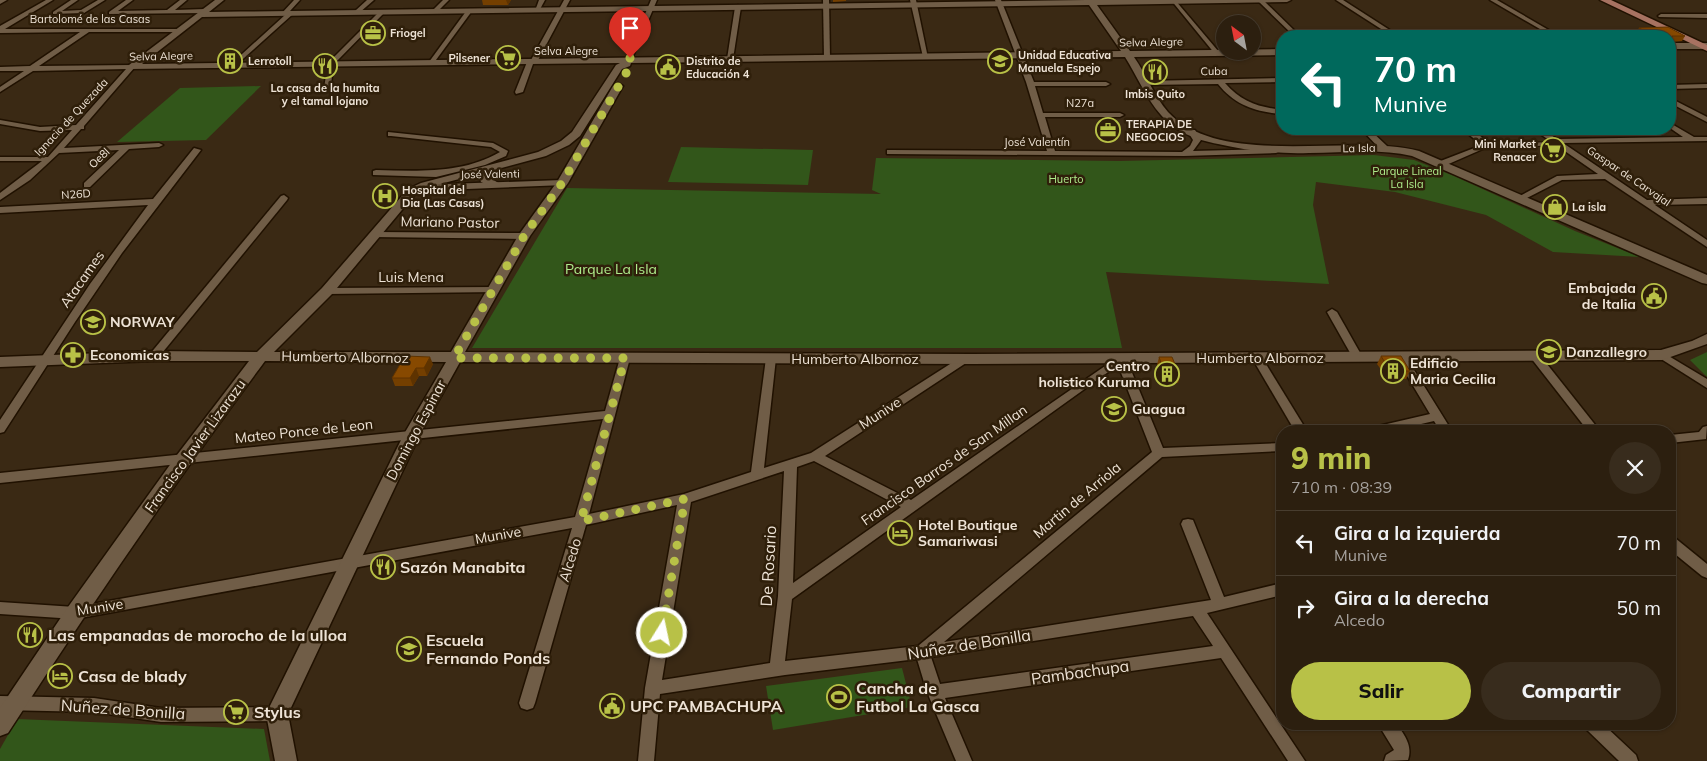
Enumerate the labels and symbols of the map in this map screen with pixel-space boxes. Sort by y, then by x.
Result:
pin [609,7,651,58]
street label: Bartolomé de las Casas [30,12,150,26]
north arrow [1216,15,1261,60]
office icon: Friogel [360,20,386,46]
place label: Friogel [390,26,426,40]
street label: Selva Alegre [1119,34,1183,50]
street label: Selva Alegre [534,44,598,58]
supermarket icon: Pilsener [495,45,521,71]
street label: Selva Alegre [129,48,193,64]
building icon: Lerrotoll [217,48,243,74]
school or university icon: Unidad Educativa Manuela Espejo [987,48,1013,74]
place label: Unidad Educativa Manuela Espejo [1018,48,1111,75]
place label: Pilsener [448,51,491,65]
restaurant icon: La casa de la humita y el tamal lojano [312,53,338,79]
place label: Lerrotoll [248,54,292,68]
public building icon: Distrito de Educación 4 [655,54,681,80]
place label: Distrito de Educación 4 [686,54,750,81]
restaurant icon: Imbis Quito [1142,59,1168,85]
street label: Cuba [1200,64,1228,78]
street label: Ignacio de Quezada [31,75,111,159]
place label: La casa de la humita y el tamal lojano [270,81,380,108]
place label: Imbis Quito [1125,87,1185,101]
street label: N27a [1066,96,1094,110]
office icon: TERAPIA DE NEGOCIOS [1095,117,1121,143]
place label: TERAPIA DE NEGOCIOS [1126,117,1192,144]
street label: José Valentín [1004,135,1070,149]
place label: Mini Market Renacer [1474,137,1537,164]
supermarket icon: Mini Market Renacer [1540,137,1566,163]
street label: La Isla [1342,141,1376,155]
street label: Gaspar de Carvajal [1584,143,1674,209]
street label: Oe8l [86,145,112,171]
park label: Parque Lineal La Isla [1372,164,1442,191]
street label: José Valenti [460,166,520,182]
park label: Huerto [1048,172,1084,186]
hospital icon: Hospital del Dia (Las Casas) [372,183,398,209]
place label: Hospital del Dia (Las Casas) [402,183,484,210]
street label: N26D [61,186,91,202]
shop icon: La isla [1542,194,1568,220]
place label: La isla [1572,200,1606,214]
street label: Mariano Pastor [400,212,501,232]
street label: Atacames [56,247,108,311]
park label: Parque La Isla [565,260,657,278]
street label: Luis Mena [378,268,444,286]
place label: Embajada de Italia [1568,279,1636,313]
public building icon: Embajada de Italia [1641,283,1667,309]
school or university icon: NORWAY [80,309,106,335]
place label: NORWAY [110,313,176,331]
school or university icon: Danzallegro [1536,339,1562,365]
pharmacy icon: Economicas [60,342,86,368]
place label: Danzallegro [1566,343,1647,361]
place label: Economicas [90,346,169,364]
street label: Humberto Albornoz [281,347,409,367]
street label: Humberto Albornoz [1196,349,1324,367]
street label: Humberto Albornoz [791,350,919,368]
place label: Edificio Maria Cecilia [1410,354,1496,388]
place label: Centro holistico Kuruma [1038,357,1150,391]
building icon: Edificio Maria Cecilia [1380,358,1406,384]
building icon: Centro holistico Kuruma [1154,361,1180,387]
street label: Francisco Javier Lizarazu [141,376,249,516]
street label: Domingo Espinar [382,376,450,483]
street label: Munive [856,393,904,433]
school or university icon: Guagua [1101,396,1127,422]
place label: Guagua [1132,400,1185,418]
street label: Francisco Barros de San Millan [857,401,1031,529]
street label: Mateo Ponce de Leon [234,415,374,447]
street label: Martin de Arriola [1029,458,1125,542]
place label: Hotel Boutique Samariwasi [918,516,1018,550]
hotel icon: Hotel Boutique Samariwasi [887,520,913,546]
street label: Munive [474,522,522,548]
street label: De Rosario [756,525,780,607]
street label: Alcedo [555,536,585,584]
restaurant icon: Sazón Manabita [370,554,396,580]
place label: Sazón Manabita [400,557,526,577]
street label: Munive [76,594,124,620]
position arrow [635,606,687,658]
restaurant icon: Las empanadas de morocho de la ulloa [17,622,43,648]
street label: Nuñez de Bonilla [906,624,1032,664]
place label: Las empanadas de morocho de la ulloa [48,625,347,645]
place label: Escuela Fernando Ponds [426,630,550,668]
school or university icon: Escuela Fernando Ponds [396,636,422,662]
street label: Pambachupa [1030,655,1130,689]
hotel icon: Casa de blady [47,663,73,689]
place label: Casa de blady [78,666,187,686]
place label: Cancha de Futbol La Gasca [856,678,979,716]
sports icon: Cancha de Futbol La Gasca [826,684,852,710]
public building icon: UPC PAMBACHUPA [599,693,625,719]
street label: Nuñez de Bonilla [60,695,186,723]
place label: UPC PAMBACHUPA [630,696,783,716]
supermarket icon: Stylus [223,699,249,725]
place label: Stylus [254,702,301,722]

